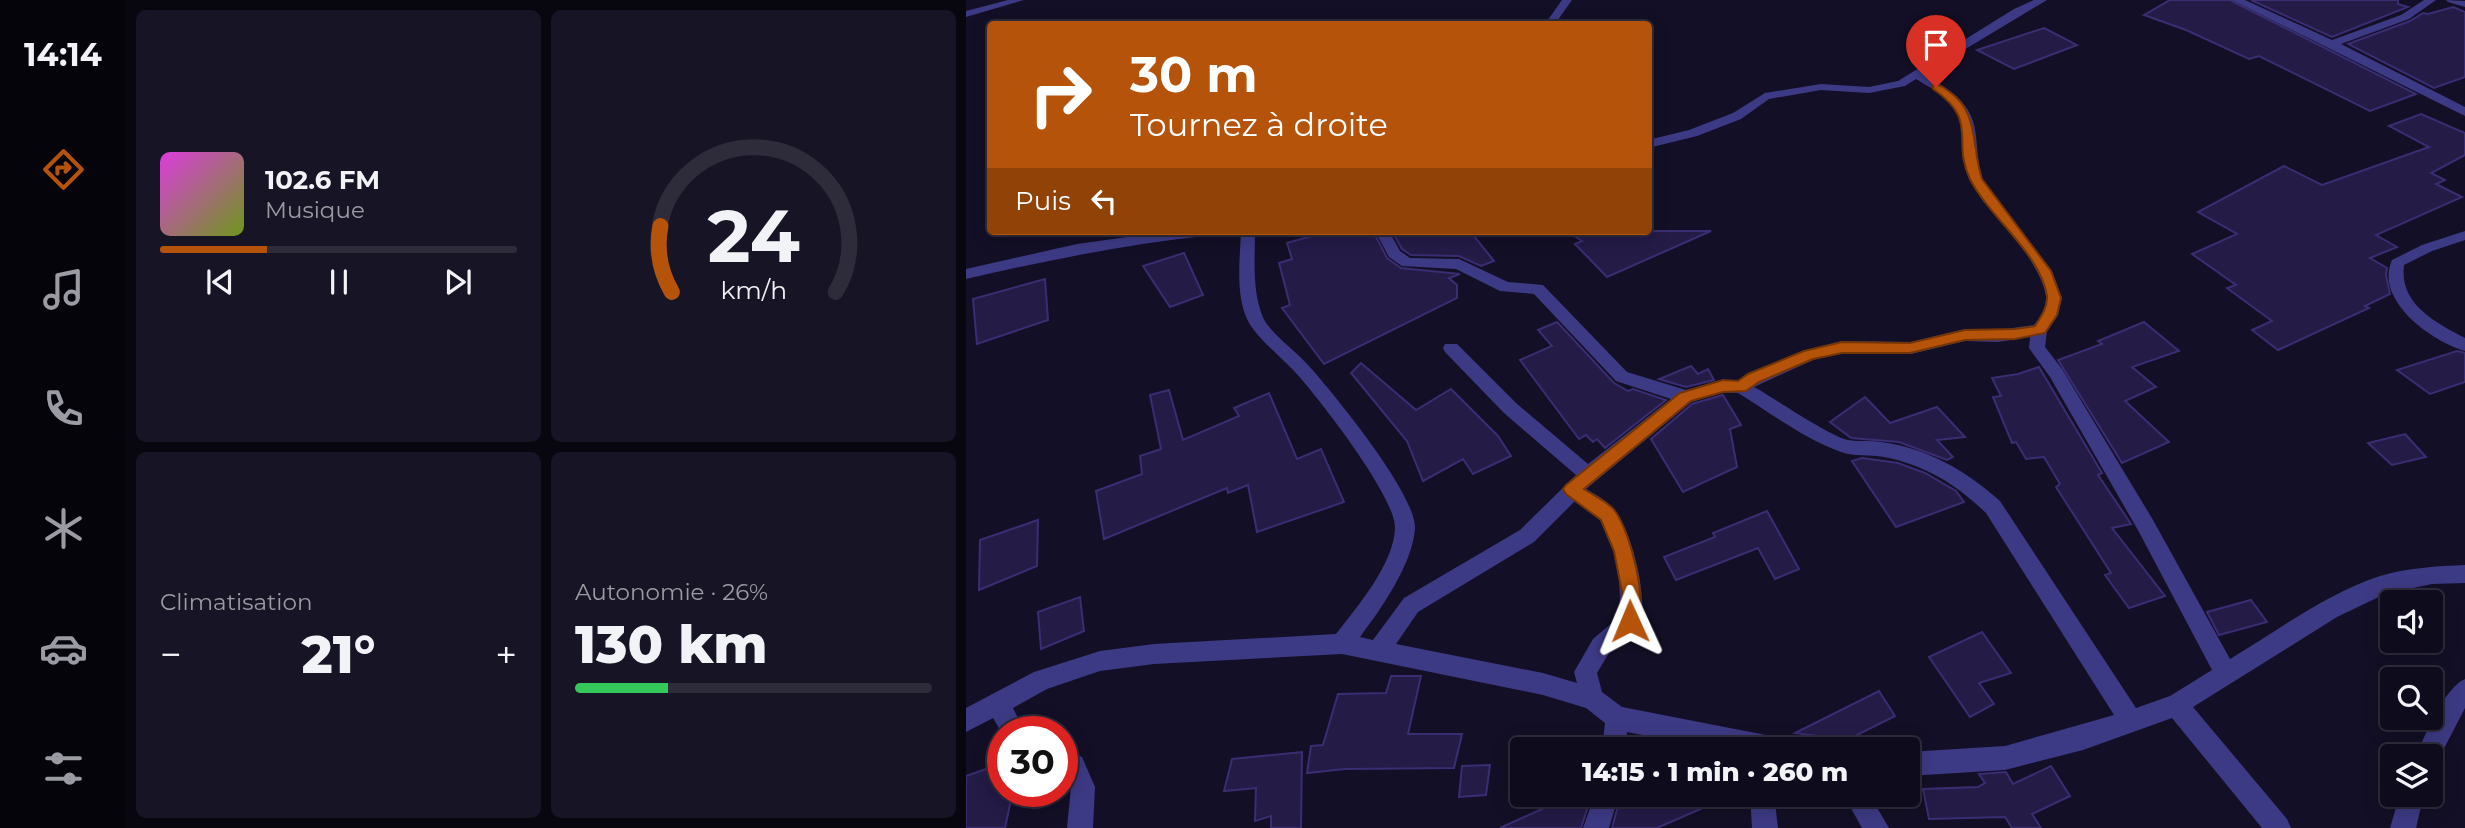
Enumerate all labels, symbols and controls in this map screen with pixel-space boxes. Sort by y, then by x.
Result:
pin [1906,15,1966,87]
icon: arrive [1917,26,1955,64]
text: 14:14 [24,35,102,74]
text: 30 m [1130,45,1258,104]
icon: right [1015,49,1106,140]
text: Tournez à droite [1130,105,1388,144]
icon: directions [39,145,88,194]
text: 102.6 FM [265,164,380,196]
icon: left [1085,182,1123,220]
text: Puis [1015,185,1071,217]
text: 24 [707,193,800,281]
text: Musique [265,196,365,224]
icon: previous [201,263,239,301]
icon: pause [320,263,358,301]
icon: next [439,263,477,301]
icon: music [39,265,88,314]
text: km/h [720,275,787,305]
icon: phone [39,384,88,433]
icon: climate [39,504,88,553]
text: Autonomie · 26% [575,578,768,606]
position arrow [1593,584,1667,658]
text: Climatisation [160,588,312,616]
map controls [2380,590,2443,807]
button: sound [2380,590,2443,653]
text: 130 km [575,613,768,676]
text: 21° [302,623,375,686]
icon: car [39,624,88,673]
text: − [160,631,182,678]
text: + [495,631,517,678]
button: search [2380,667,2443,730]
speed limit sign: 30 [987,716,1078,807]
icon: filters [39,744,88,793]
button: layers [2380,744,2443,807]
text: 14:15 · 1 min · 260 m [1582,756,1848,788]

